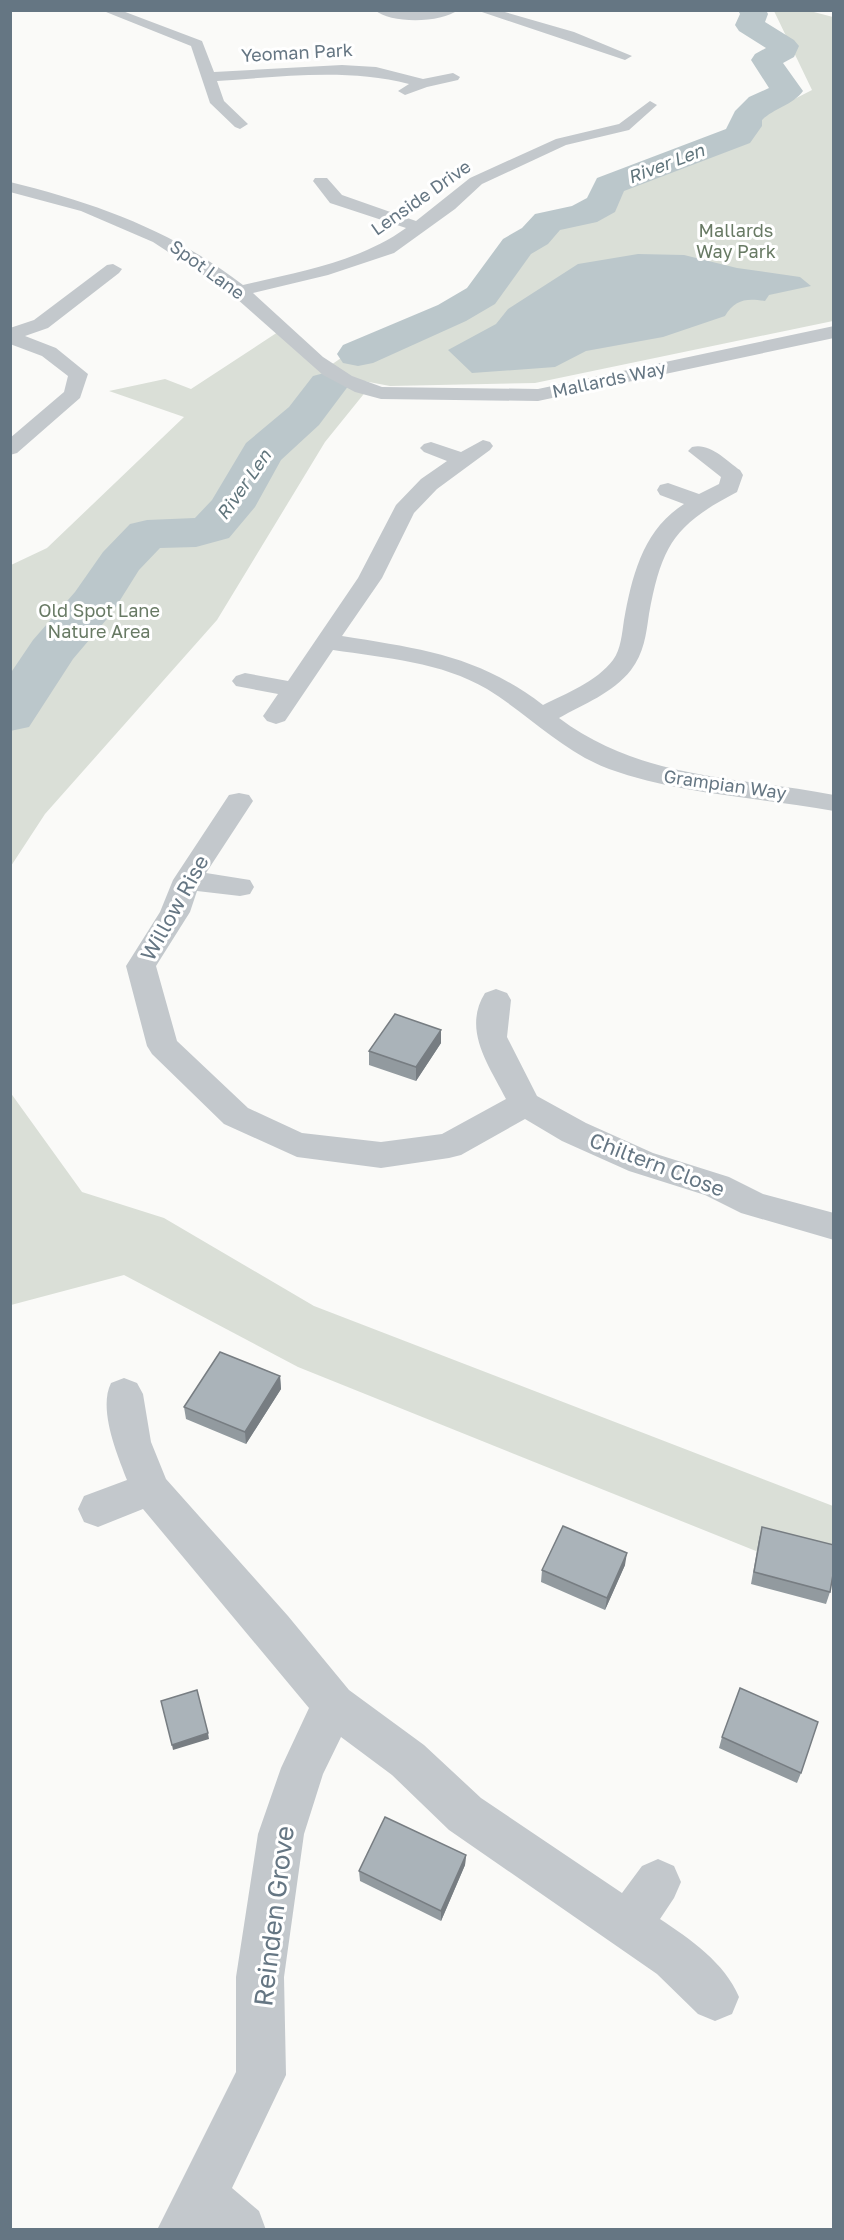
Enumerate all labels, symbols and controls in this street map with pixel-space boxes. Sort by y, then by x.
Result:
street label: Yeoman Park [240,38,353,66]
water label: River Len [624,138,708,188]
street label: Lenside Drive [366,155,474,240]
park label: Mallards Way Park [696,219,776,262]
street label: Spot Lane [166,235,249,304]
street label: Mallards Way [550,356,668,402]
water label: River Len [211,444,276,524]
park label: Old Spot Lane Nature Area [38,599,160,642]
street label: Grampian Way [662,765,788,804]
street label: Willow Rise [134,850,214,965]
street label: Chiltern Close [586,1126,729,1202]
street label: Reinden Grove [247,1824,300,2008]

